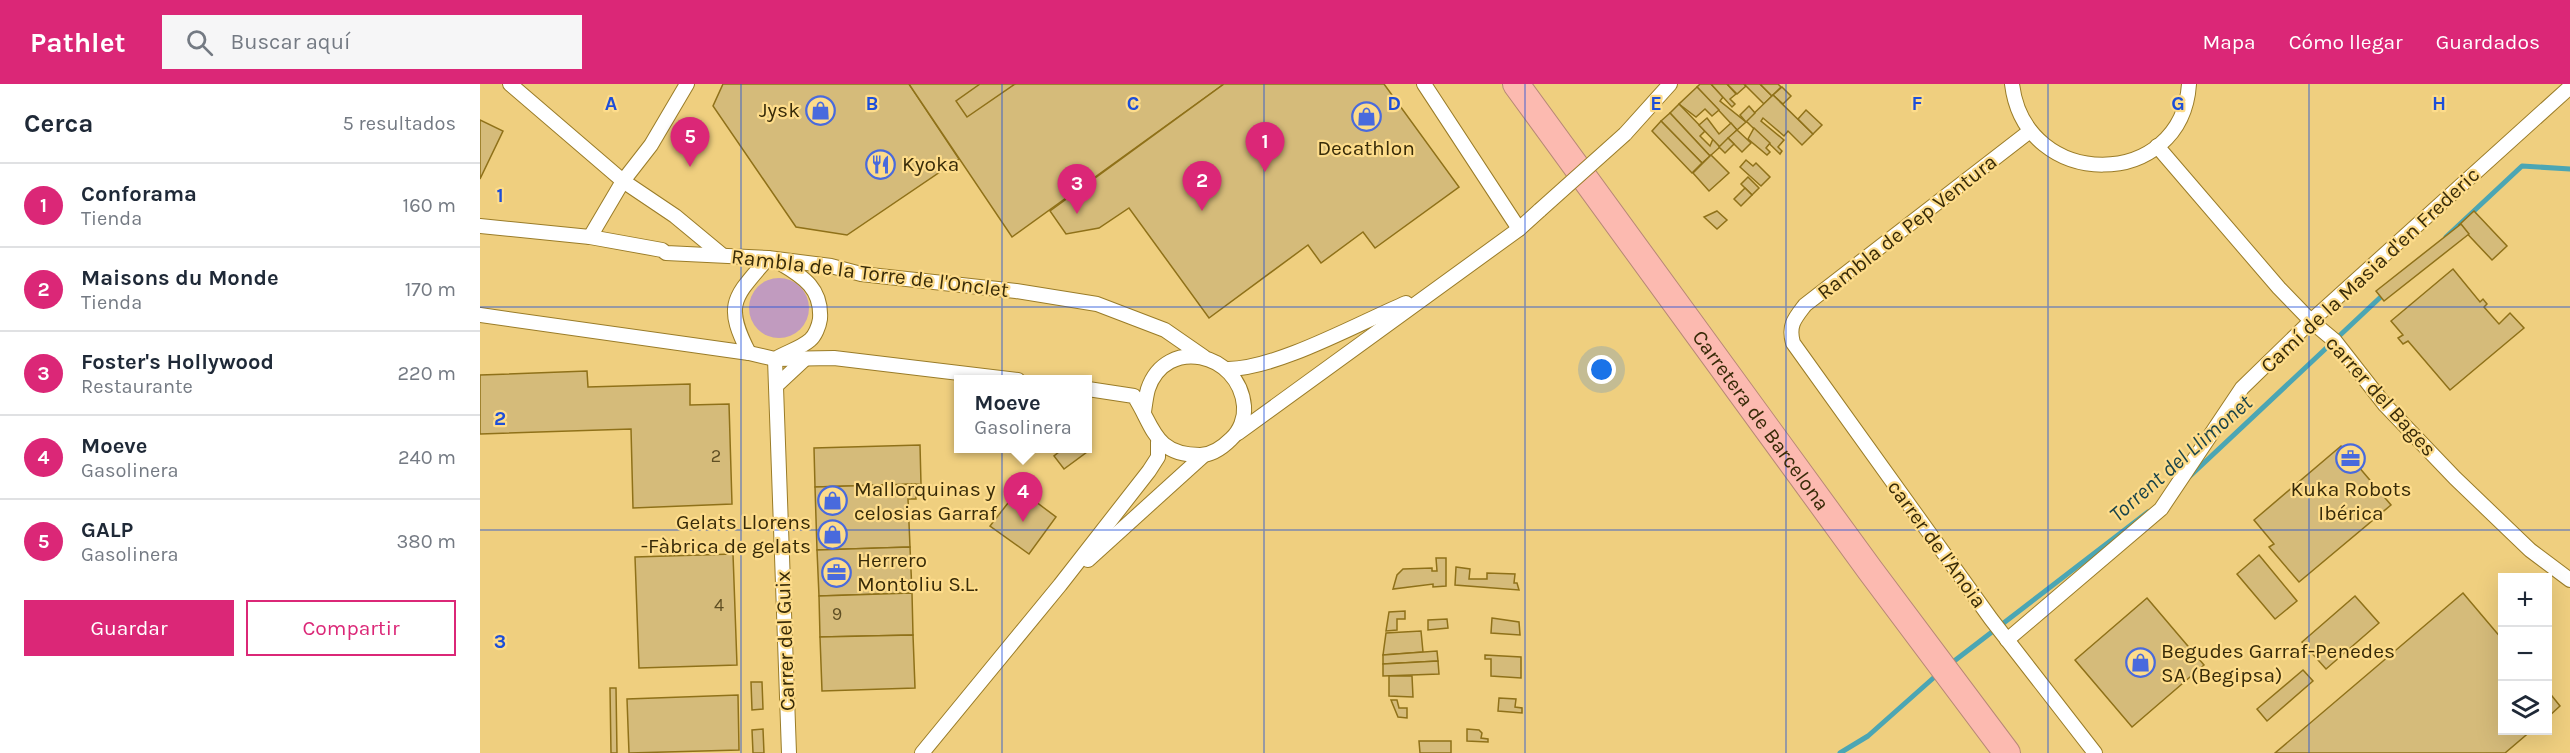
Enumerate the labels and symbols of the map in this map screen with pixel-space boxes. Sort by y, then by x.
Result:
text: A [605,92,618,115]
text: B [866,92,878,115]
text: C [1127,92,1139,115]
text: D [1387,92,1401,115]
text: E [1650,92,1662,115]
text: F [1912,92,1923,115]
text: G [2171,92,2185,115]
text: H [2432,92,2446,115]
shop icon: Jysk [805,94,837,126]
place label: Jysk [759,98,800,122]
shop icon: Decathlon [1350,101,1382,133]
pin: 5 [670,118,710,167]
pin: 1 [1246,122,1284,172]
place label: Decathlon [1317,136,1415,160]
restaurant icon: Kyoka [865,148,897,180]
street label: Rambla de Pep Ventura [1812,149,2002,305]
place label: Kyoka [902,152,959,176]
pin: 2 [1182,162,1222,211]
street label: Camí de la Masia d'en Frederic [2256,162,2484,378]
pin: 3 [1058,164,1096,214]
text: 1 [496,184,504,207]
street label: Rambla de la Torre de l'Onclet [730,244,1010,302]
street label: Carretera de Barcelona [1687,325,1835,515]
street label: carrer del Bages [2321,331,2441,461]
your location [1587,355,1616,384]
water label: Torrent del Llimonet [2104,389,2258,528]
text: 2 [494,407,506,430]
office icon: Kuka Robots Ibérica [2335,442,2367,474]
house number: 2 [711,445,721,467]
pin: 4 [1004,472,1042,522]
street label: carrer de l'Anoia [1883,475,1991,613]
place label: Mallorquinas y celosias Garraf [854,477,998,525]
place label: Kuka Robots Ibérica [2290,477,2412,525]
shop icon: Mallorquinas y celosias Garraf [817,485,849,517]
place label: Gelats Llorens -Fàbrica de gelats [641,510,811,558]
shop icon: Gelats Llorens -Fàbrica de gelats [816,518,848,550]
place label: Herrero Montoliu S.L. [857,548,978,596]
office icon: Herrero Montoliu S.L. [820,556,852,588]
street label: Carrer del Guix [771,570,799,712]
house number: 4 [714,594,724,616]
house number: 9 [832,603,842,625]
text: 3 [494,630,506,653]
place label: Begudes Garraf-Penedes SA (Begipsa) [2161,639,2395,687]
shop icon: Begudes Garraf-Penedes SA (Begipsa) [2124,647,2156,679]

